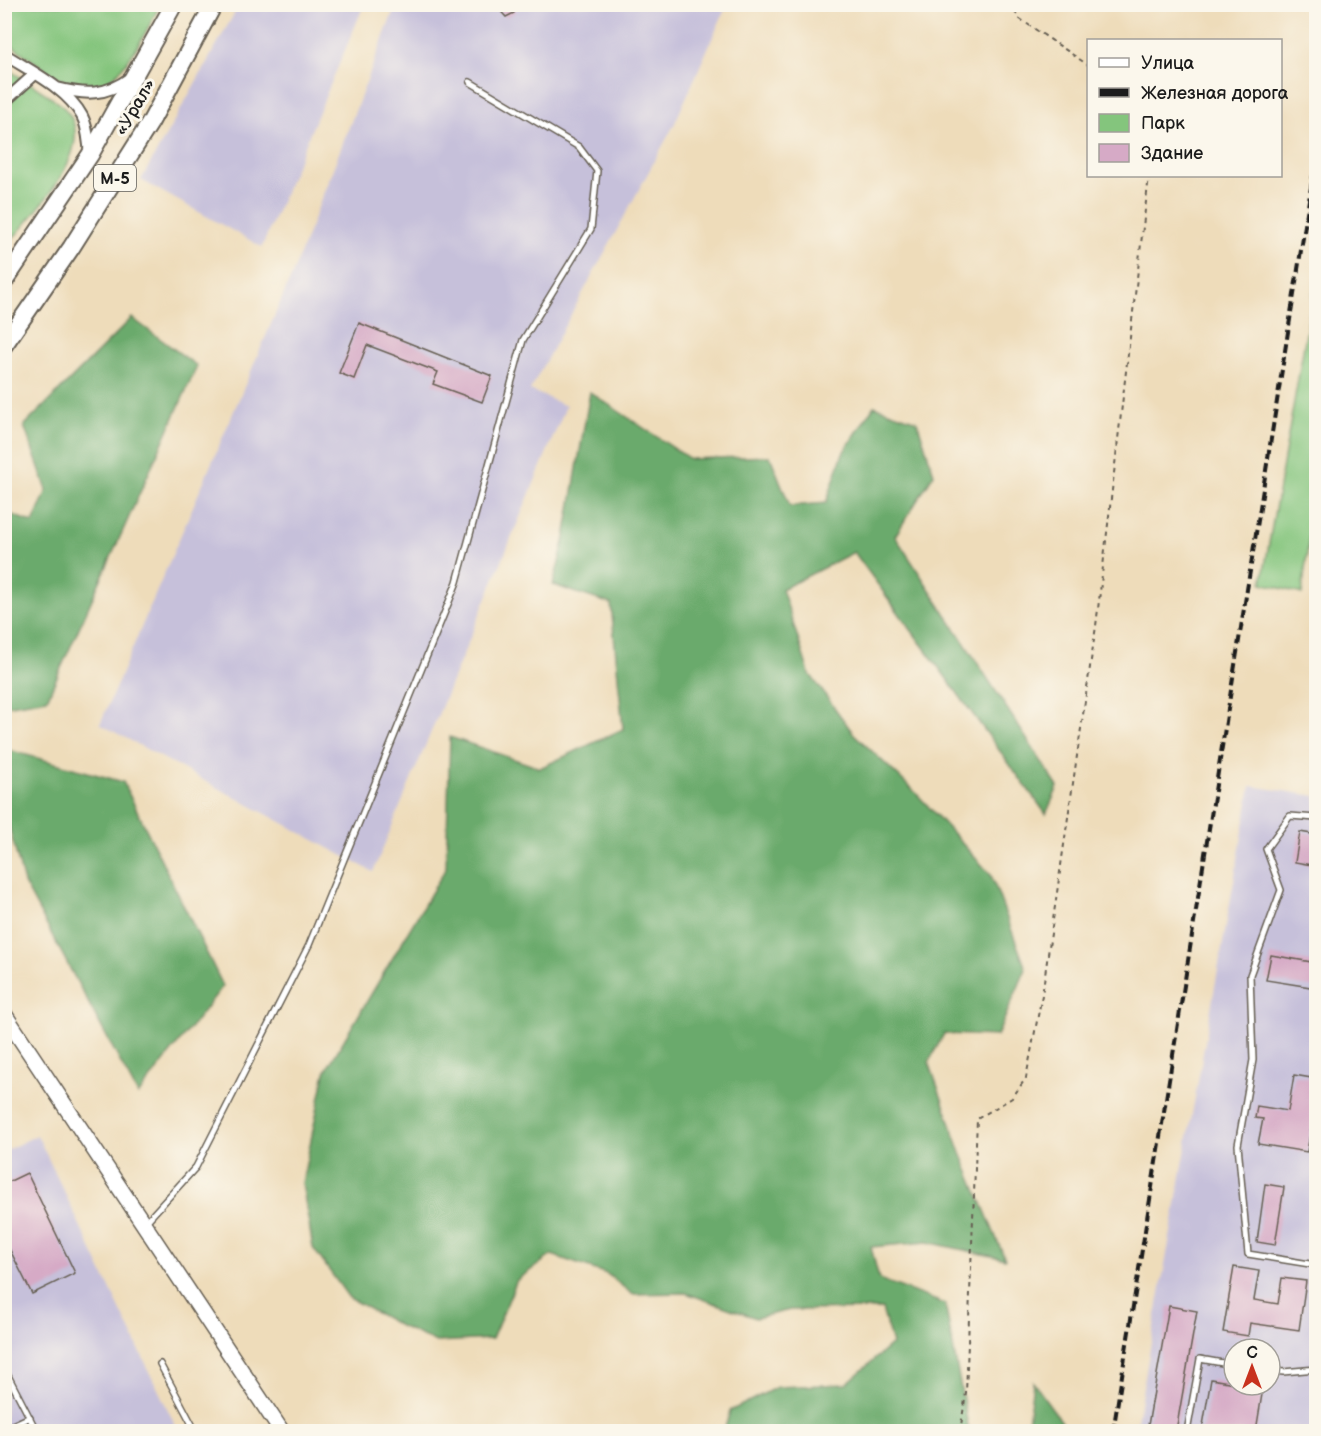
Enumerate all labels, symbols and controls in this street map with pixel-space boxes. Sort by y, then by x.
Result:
legend [1087,39,1282,177]
text: Улица [1141,53,1195,74]
street label: «Урал» [111,75,160,139]
text: Железная дорога [1141,83,1289,104]
text: Парк [1141,113,1185,134]
text: Здание [1141,143,1203,164]
road number: М-5 [94,165,136,191]
north arrow [1222,1337,1282,1397]
text: С [1246,1344,1258,1363]

